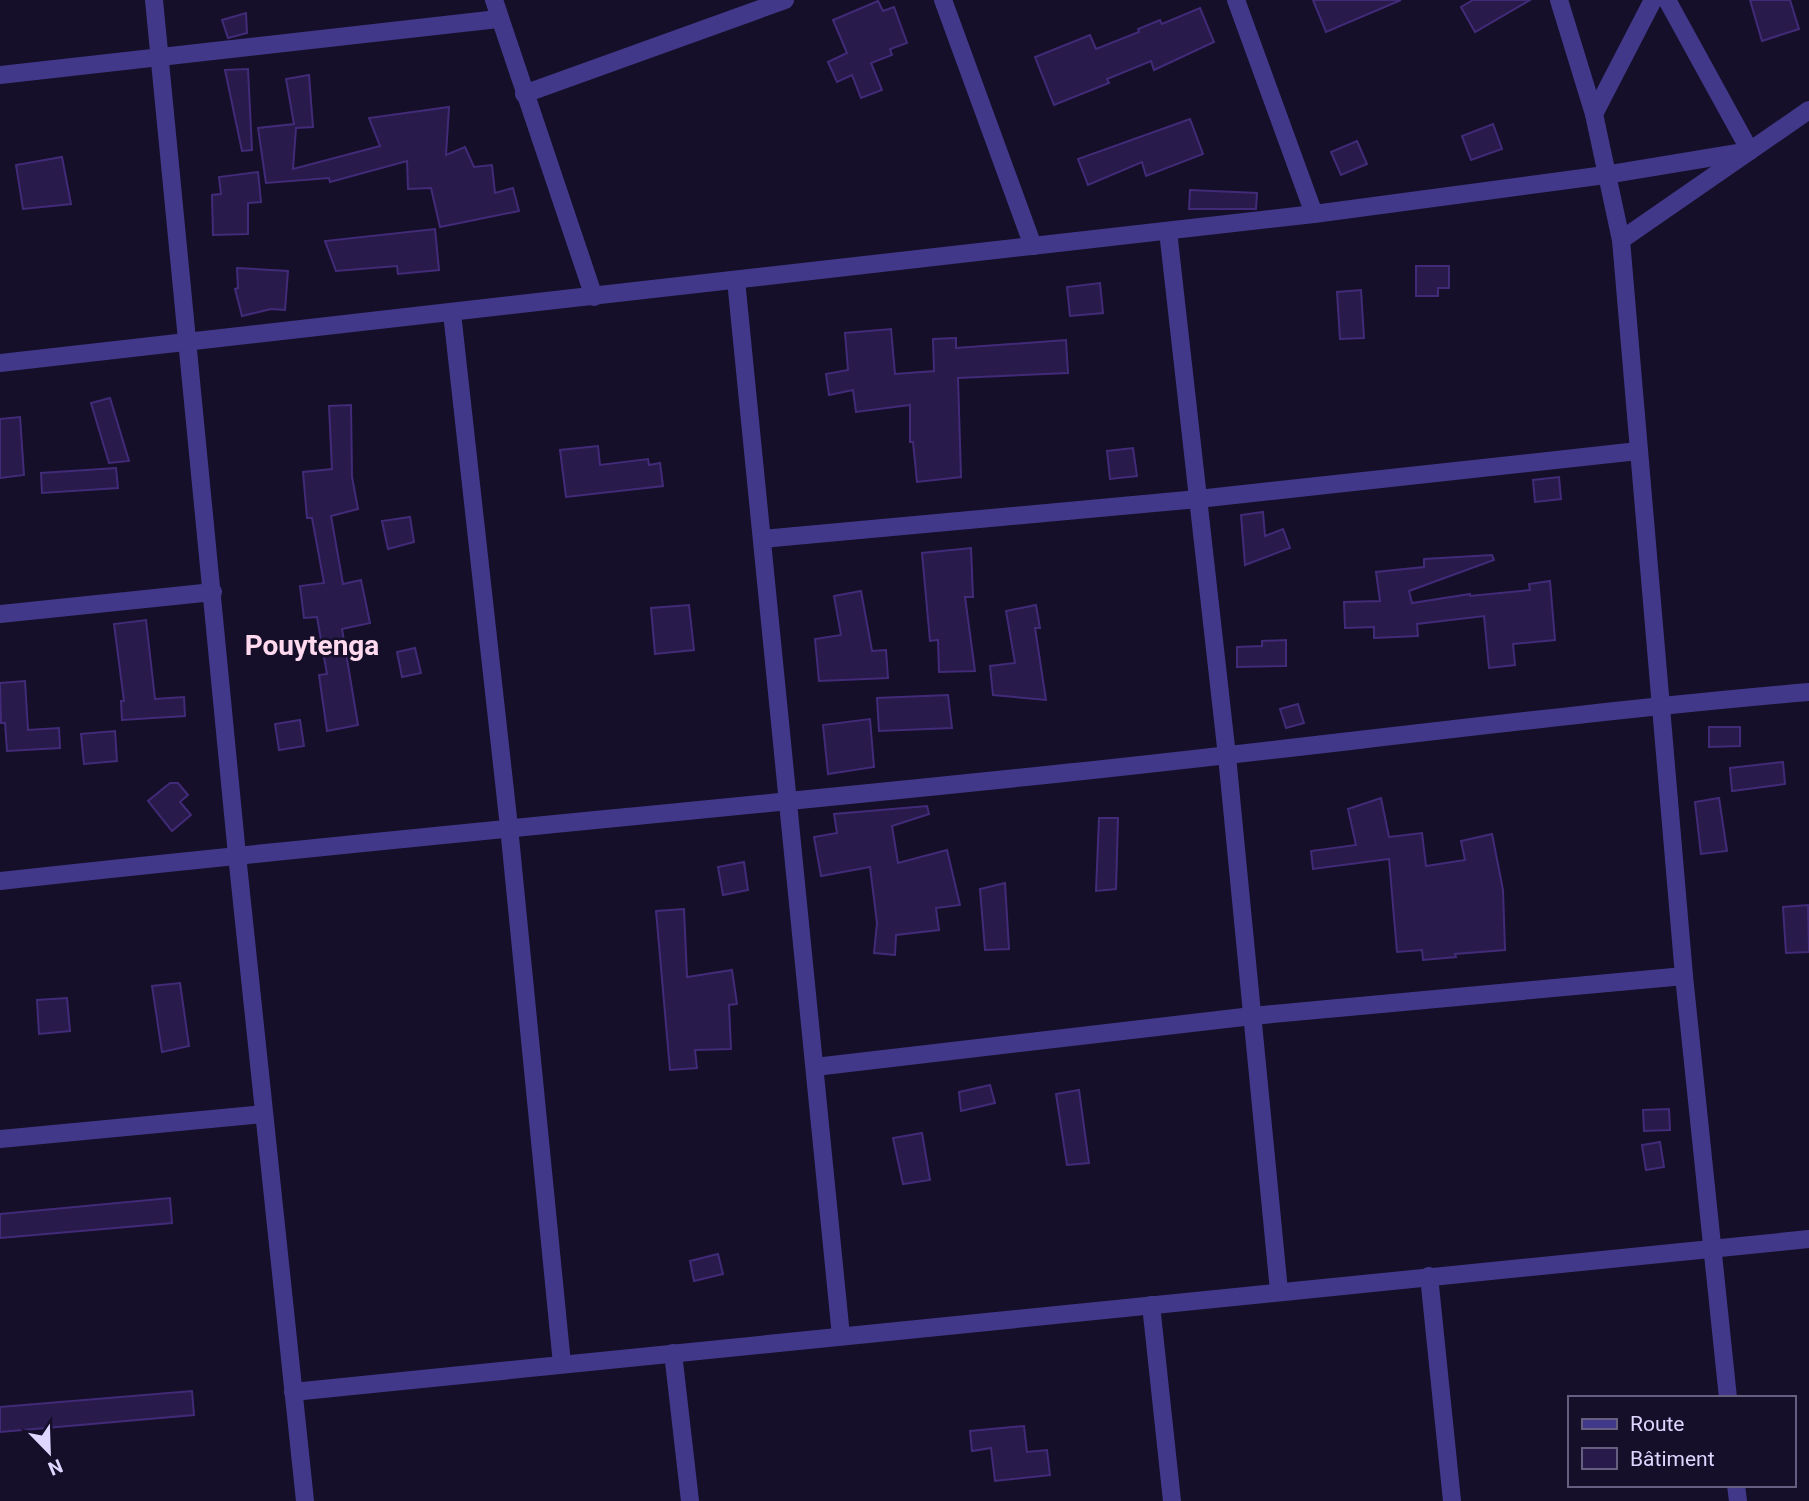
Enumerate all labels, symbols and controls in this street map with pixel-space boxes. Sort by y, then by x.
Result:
district label: Pouytenga [245,629,379,662]
legend [1568,1396,1795,1487]
text: Route [1630,1412,1685,1436]
north arrow [14,1417,84,1487]
text: Bâtiment [1630,1447,1715,1471]
text: N [45,1454,66,1480]

